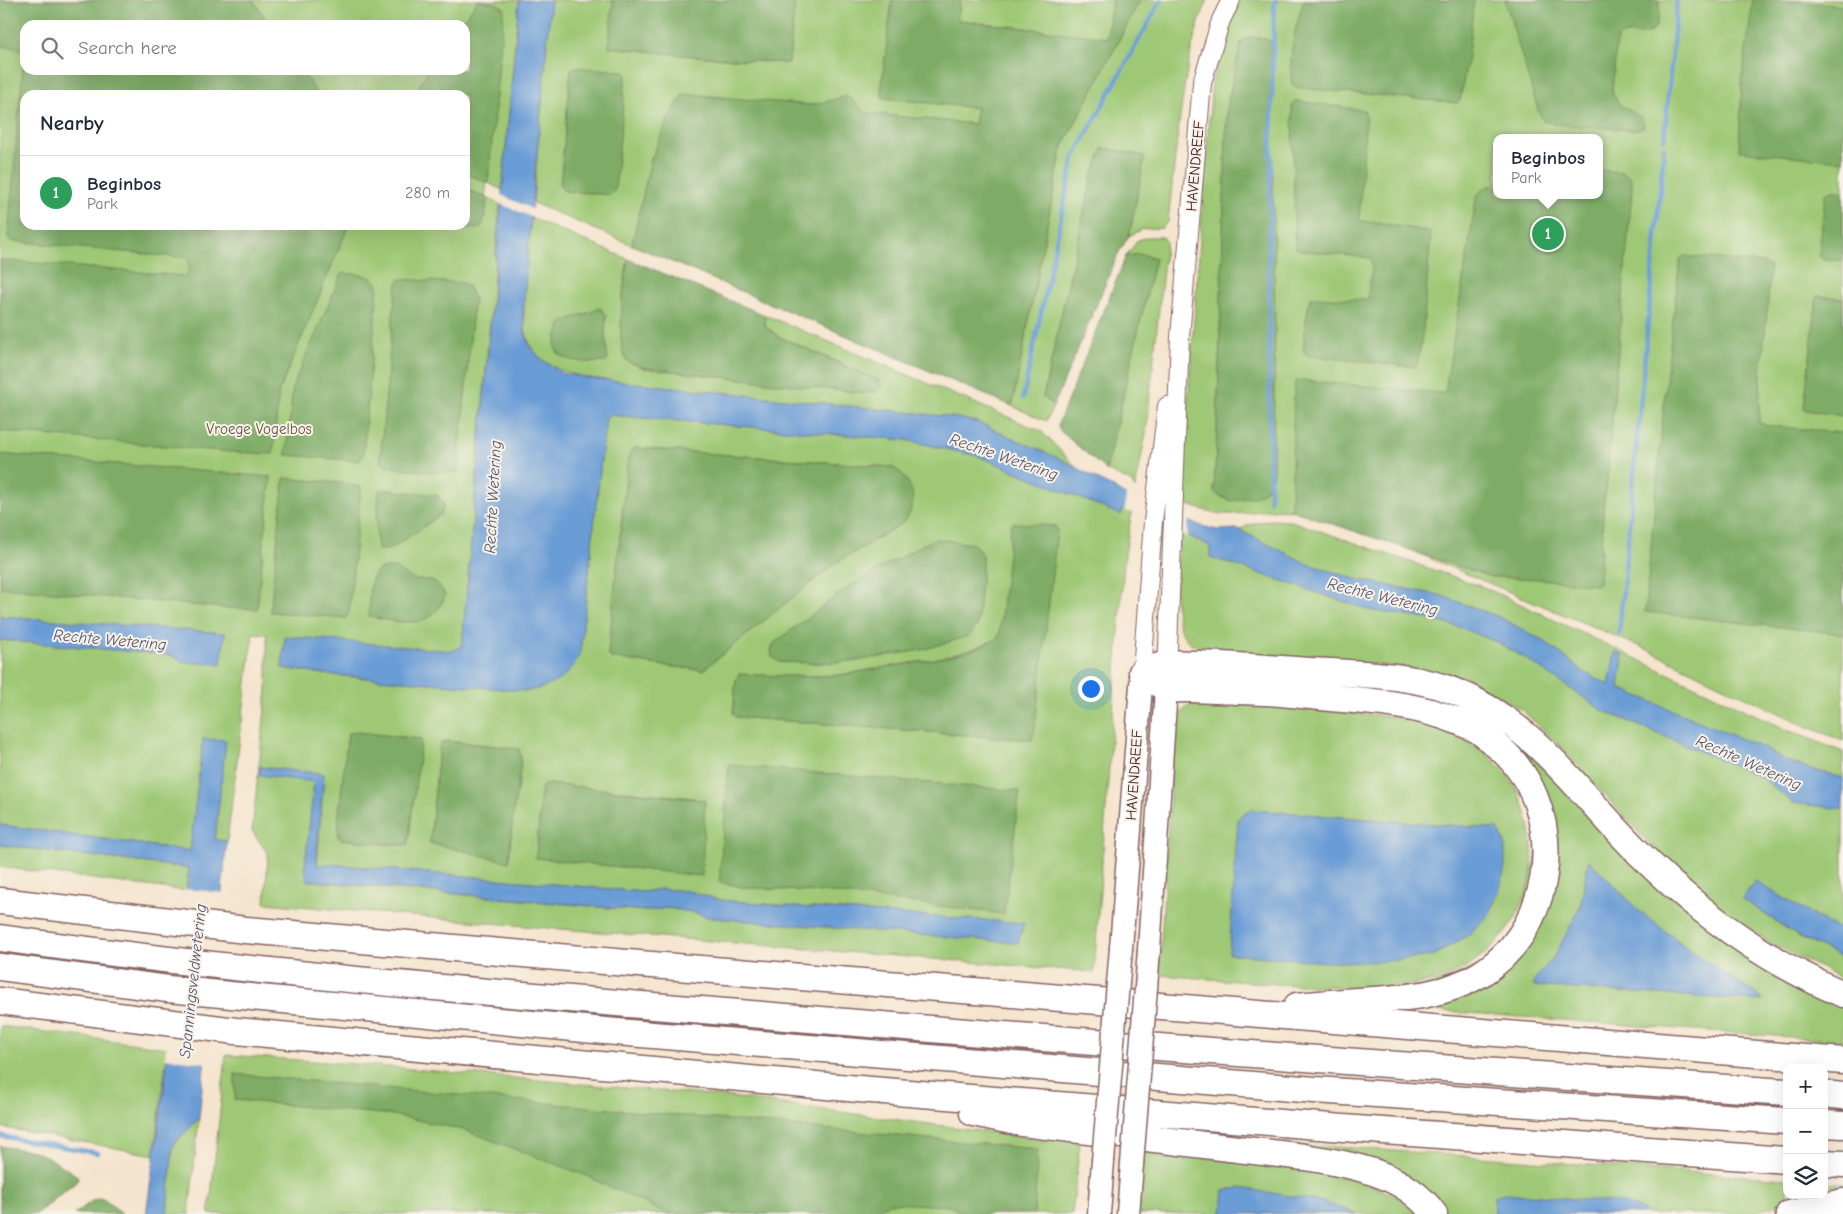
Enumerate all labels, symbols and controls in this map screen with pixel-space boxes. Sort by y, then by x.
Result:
search box [20,20,470,75]
icon: search [38,34,66,62]
text: Search here [78,37,177,59]
text: Nearby [40,111,104,135]
street label: HAVENDREEF [1182,120,1208,212]
popup [1493,134,1603,199]
text: Beginbos [1511,147,1585,169]
text: Park [1511,169,1542,187]
text: Beginbos [87,173,161,195]
text: 1 [53,184,59,202]
text: 280 m [405,184,450,202]
text: Park [87,195,118,213]
pin: 1 [1532,215,1564,253]
park label: Vroege Vogelbos [206,420,312,438]
water label: Rechte Wetering [947,430,1060,484]
water label: Rechte Wetering [481,440,505,554]
water label: Rechte Wetering [1326,575,1440,619]
water label: Rechte Wetering [53,626,167,654]
your location [1078,676,1104,702]
street label: HAVENDREEF [1122,729,1146,821]
water label: Rechte Wetering [1693,732,1804,794]
water label: Spanningsveldwetering [176,903,210,1059]
map controls [1783,1064,1828,1199]
button: + [1783,1064,1828,1109]
button: − [1783,1109,1828,1154]
button: layers [1783,1154,1828,1199]

